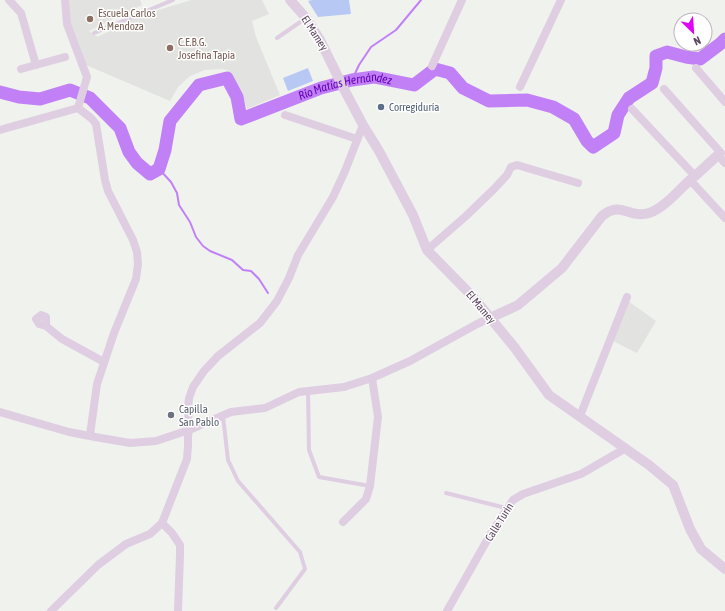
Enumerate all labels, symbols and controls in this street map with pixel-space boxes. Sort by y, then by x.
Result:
place label: Escuela Carlos A. Mendoza [98,7,156,32]
north arrow [673,12,713,52]
street label: El Mamey [299,13,331,53]
marker: Escuela Carlos A. Mendoza [85,14,95,24]
text: N [692,34,703,48]
place label: C.E.B.G. Josefina Tapia [178,36,235,61]
marker: C.E.B.G. Josefina Tapia [165,43,175,53]
water label: Río Matías Hernández [296,70,394,103]
place label: Corregiduría [389,101,439,113]
marker: Corregiduría [376,102,386,112]
street label: El Mamey [464,288,498,326]
place label: Capilla San Pablo [179,403,219,428]
marker: Capilla San Pablo [166,410,176,420]
street label: Calle Turin [483,501,515,543]

